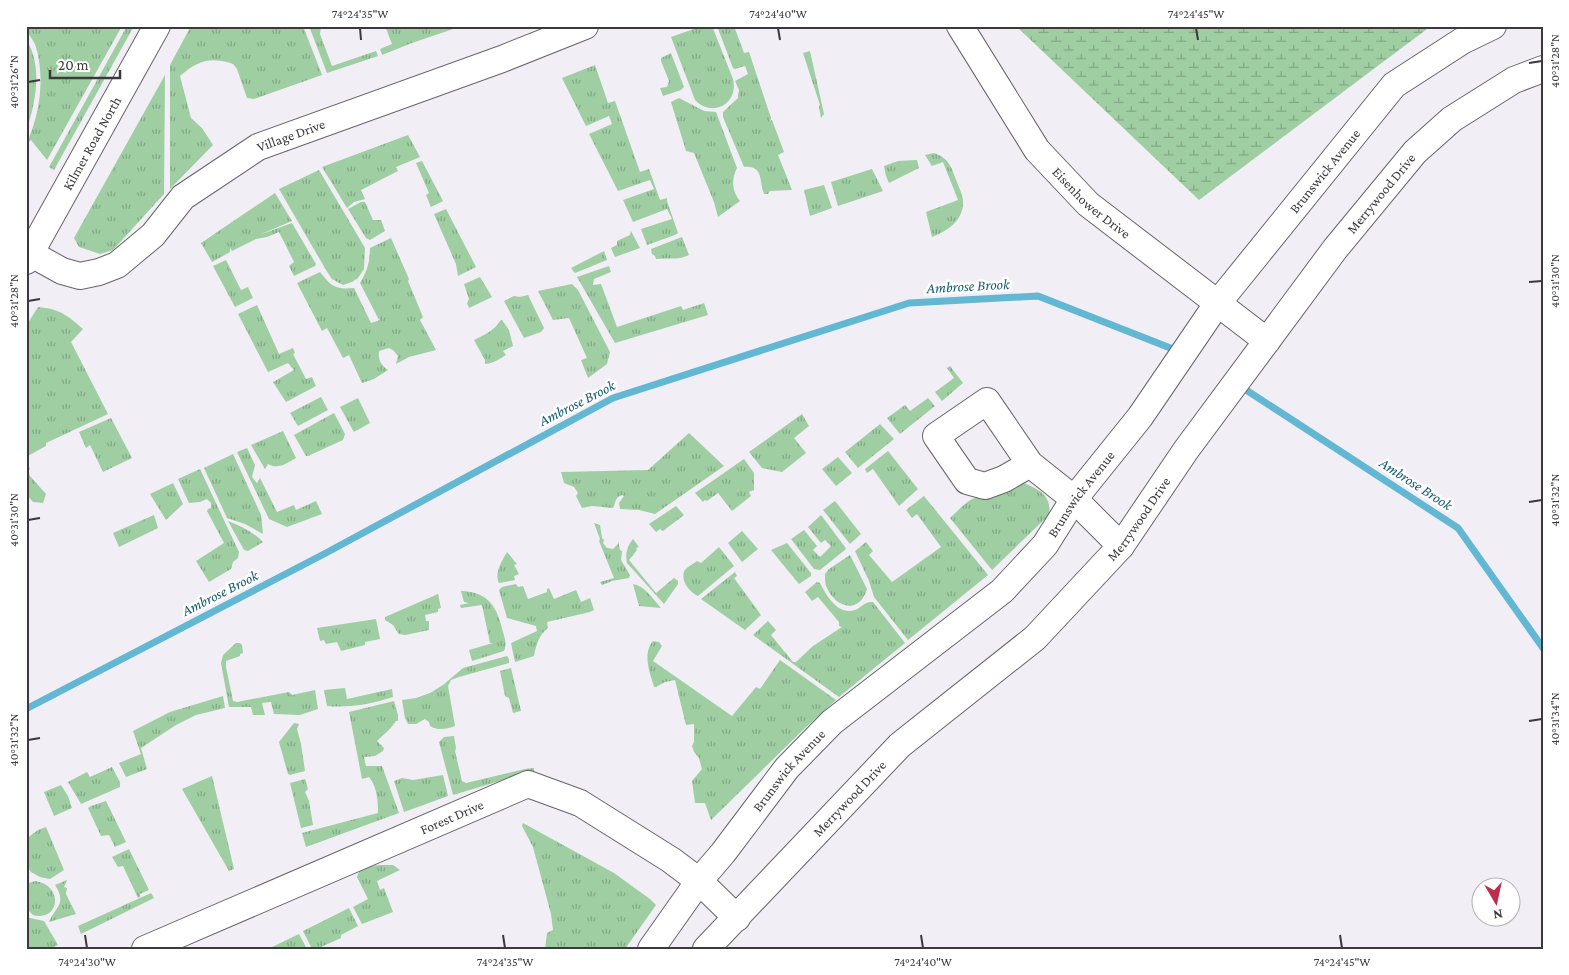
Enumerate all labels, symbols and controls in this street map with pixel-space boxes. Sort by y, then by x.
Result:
text: 74°24'35"W [332,7,388,21]
text: 74°24'40"W [749,7,807,21]
text: 74°24'45"W [1168,7,1224,21]
text: 40°31'28"N [1548,34,1562,88]
scale bar [50,48,120,80]
text: 40°31'26"N [7,55,21,109]
text: 20 m [58,57,89,73]
street label: Kilmer Road North [59,93,124,193]
street label: Village Drive [255,116,327,155]
street label: Brunswick Avenue [1286,126,1363,216]
street label: Merrywood Drive [1343,150,1419,237]
street label: Eisenhower Drive [1049,164,1134,242]
text: 40°31'30"N [1548,254,1562,308]
text: 40°31'28"N [7,274,21,328]
water label: Ambrose Brook [925,276,1011,296]
water label: Ambrose Brook [535,376,619,429]
street label: Brunswick Avenue [1044,447,1118,540]
water label: Ambrose Brook [1376,454,1456,514]
text: 40°31'32"N [1548,473,1562,526]
street label: Merrywood Drive [1103,474,1173,564]
text: 40°31'30"N [7,493,21,547]
water label: Ambrose Brook [178,566,262,619]
text: 40°31'34"N [1548,692,1562,746]
text: 40°31'32"N [7,713,21,766]
street label: Brunswick Avenue [749,726,829,815]
street label: Merrywood Drive [809,757,889,840]
street label: Forest Drive [418,796,486,838]
north arrow [1472,878,1522,928]
text: N [1492,906,1504,924]
text: 74°24'30"W [58,955,116,969]
text: 74°24'35"W [477,955,533,969]
text: 74°24'40"W [894,955,952,969]
text: 74°24'45"W [1314,955,1370,969]

